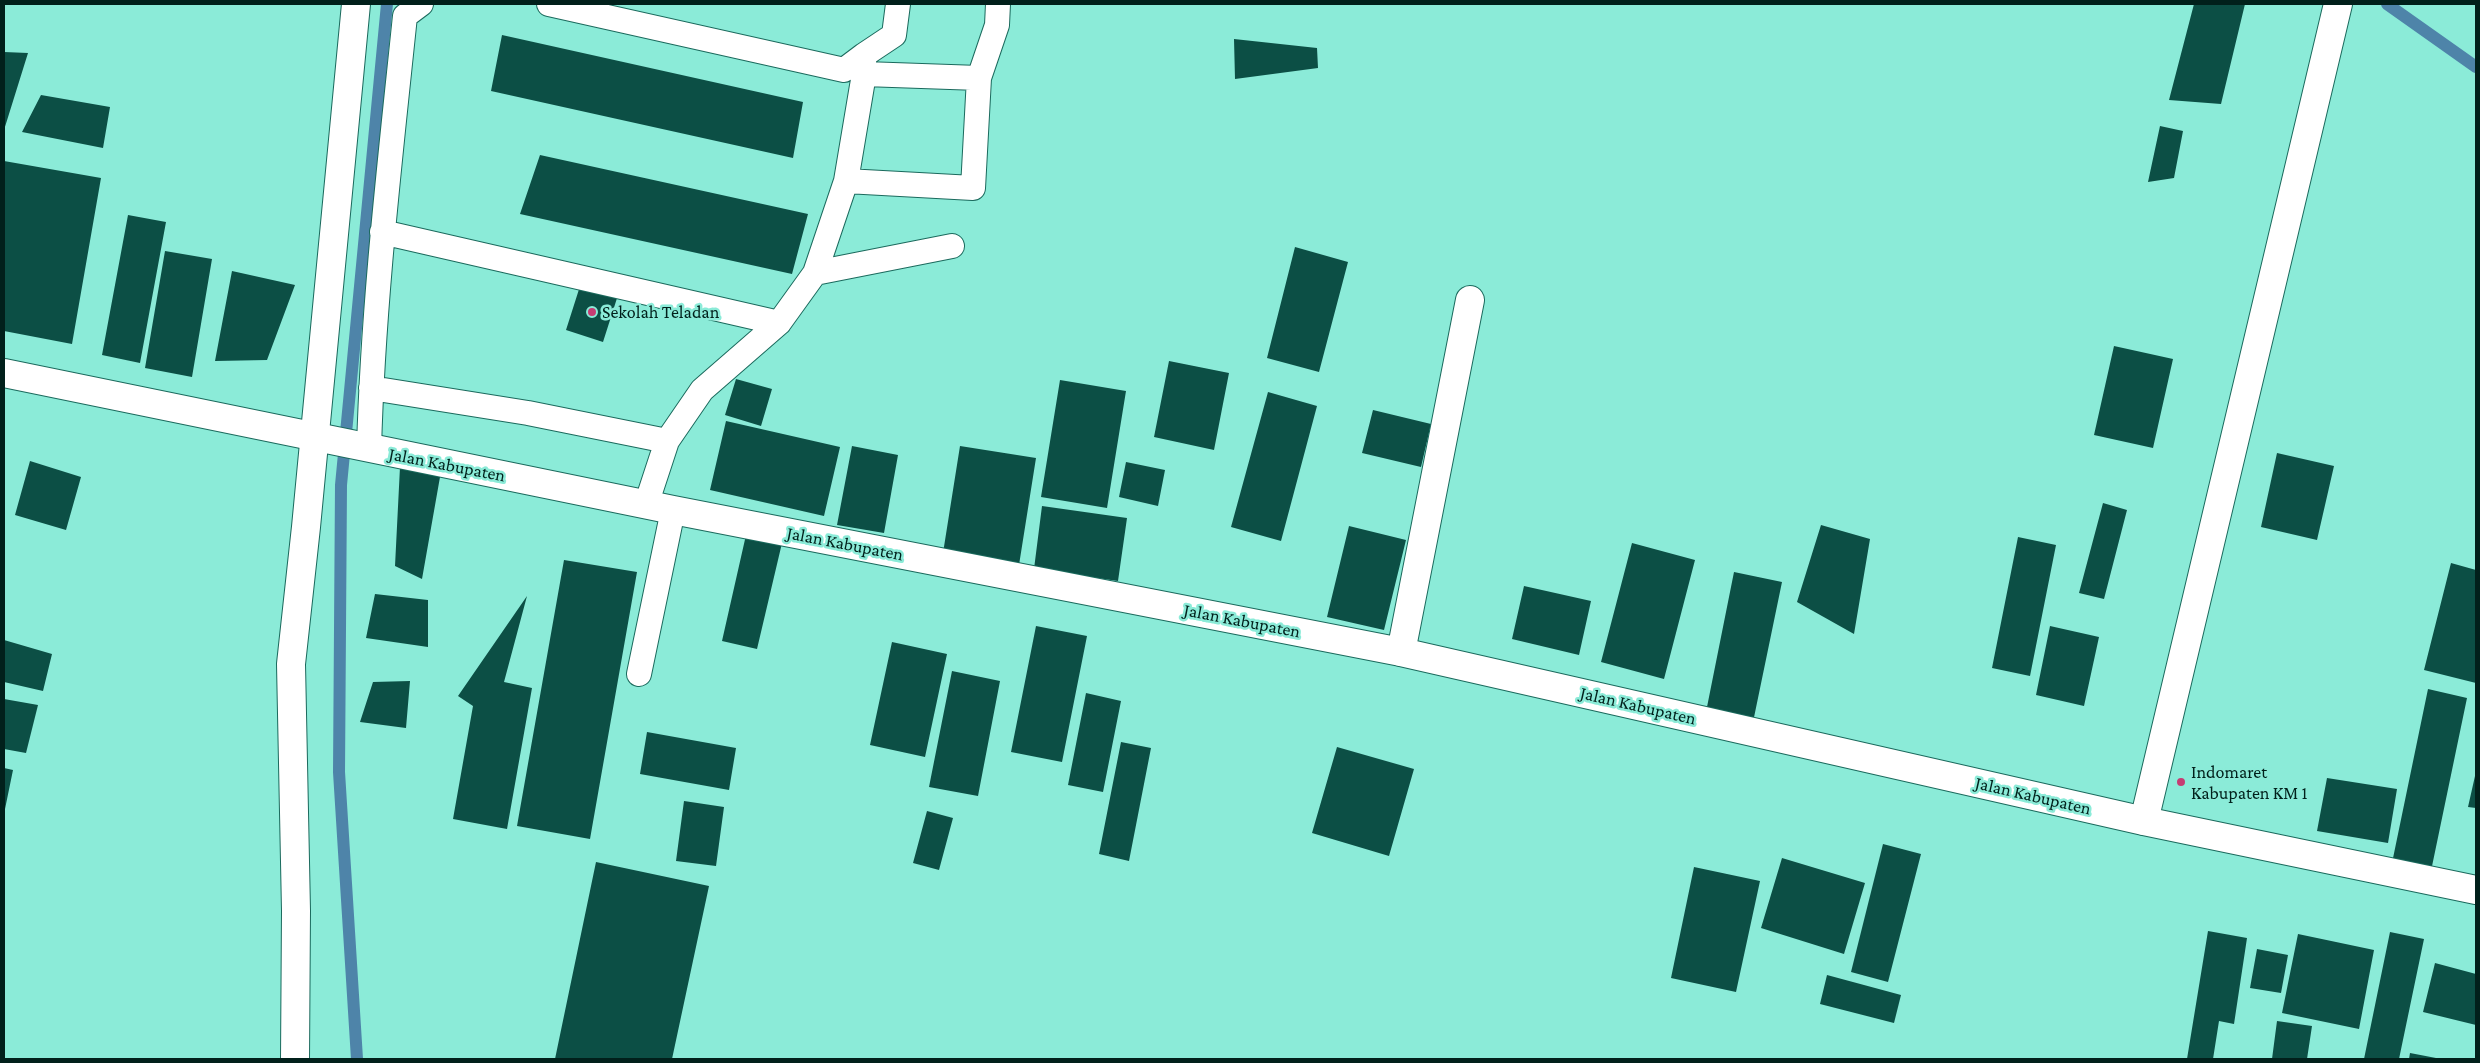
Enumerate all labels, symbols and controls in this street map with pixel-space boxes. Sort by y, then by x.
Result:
place label: Sekolah Teladan [602,301,719,323]
marker: Sekolah Teladan [586,306,598,318]
street label: Jalan Kabupaten [387,443,507,487]
street label: Jalan Kabupaten [785,522,905,566]
street label: Jalan Kabupaten [1182,599,1302,643]
street label: Jalan Kabupaten [1578,682,1698,730]
place label: Indomaret Kabupaten KM 1 [2191,761,2307,804]
street label: Jalan Kabupaten [1973,772,2093,820]
marker: Indomaret Kabupaten KM 1 [2175,776,2187,788]

